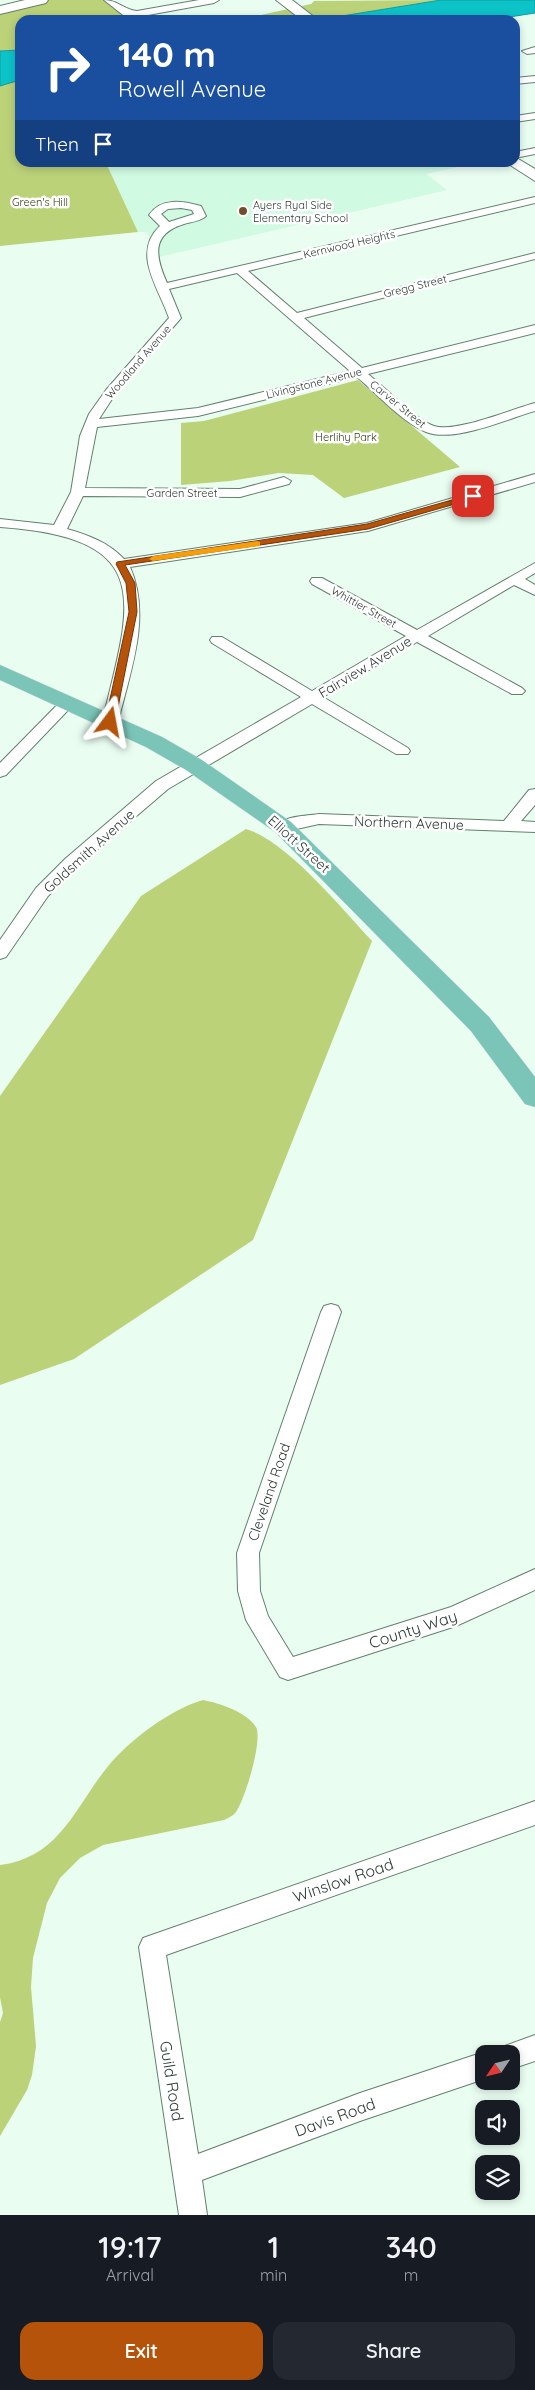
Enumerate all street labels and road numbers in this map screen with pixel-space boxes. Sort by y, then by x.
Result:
street label: Kernwood Heights [302,227,396,261]
street label: Gregg Street [382,271,448,301]
street label: Woodland Avenue [102,322,174,402]
street label: Livingstone Avenue [265,364,363,402]
street label: Carver Street [367,377,429,431]
street label: Garden Street [147,486,218,500]
street label: Whittier Street [329,583,399,631]
street label: Fairview Avenue [315,632,415,702]
street label: Goldsmith Avenue [40,805,138,897]
street label: Elliott Street [264,811,334,877]
street label: Northern Avenue [354,812,464,834]
street label: Cleveland Road [244,1441,294,1543]
street label: County Way [366,1605,460,1653]
street label: Winslow Road [290,1853,396,1907]
street label: Guild Road [156,2039,188,2123]
street label: Davis Road [292,2093,378,2141]

